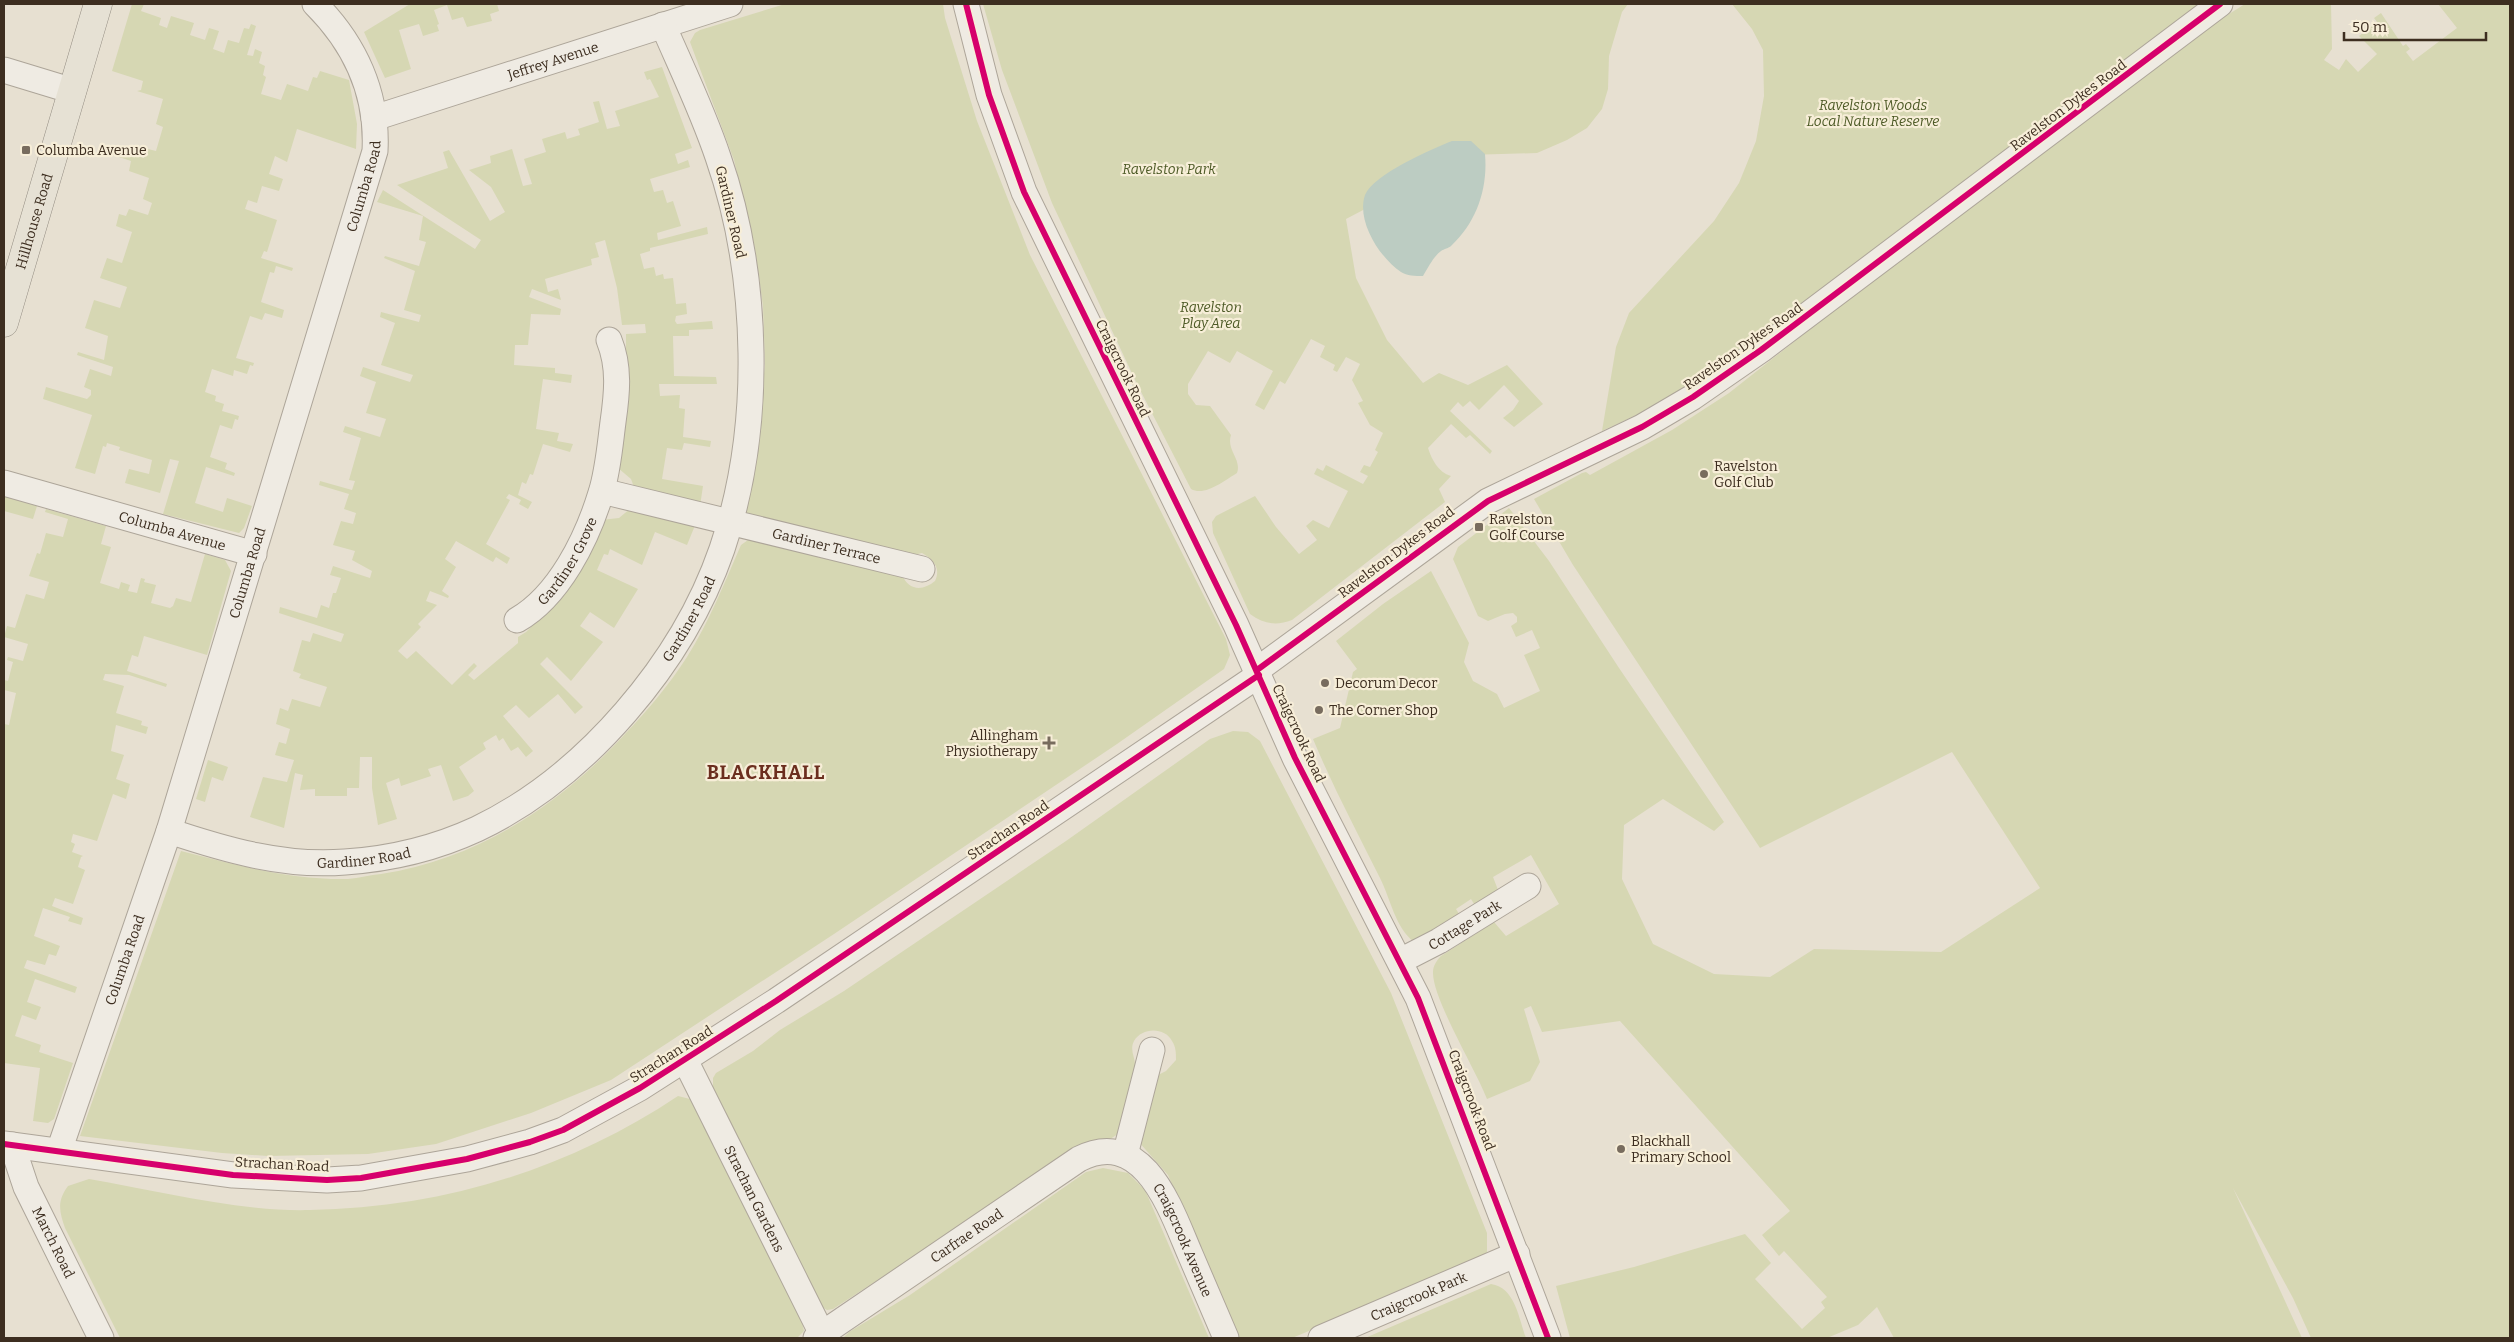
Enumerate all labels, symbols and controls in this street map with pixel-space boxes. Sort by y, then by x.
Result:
scale bar [2344,10,2486,42]
text: 50 m [2352,18,2388,36]
street label: Jeffrey Avenue [505,39,601,84]
street label: Ravelston Dykes Road [2007,56,2130,155]
park label: Ravelston Woods Local Nature Reserve [1807,97,1939,130]
street label: Columba Road [343,140,384,234]
place label: Columba Avenue [36,142,147,159]
marker: Columba Avenue [20,144,32,156]
park label: Ravelston Park [1122,161,1216,178]
street label: Gardiner Road [712,164,749,260]
street label: Hillhouse Road [12,172,57,271]
park label: Ravelston Play Area [1180,299,1242,332]
street label: Ravelston Dykes Road [1681,299,1806,394]
street label: Craigcrook Road [1092,317,1154,420]
place label: Ravelston Golf Club [1714,458,1778,491]
marker: Ravelston Golf Club [1698,468,1710,480]
street label: Ravelston Dykes Road [1335,503,1458,602]
street label: Columba Avenue [117,508,228,555]
place label: Ravelston Golf Course [1489,511,1565,544]
street label: Gardiner Grove [534,515,601,609]
marker: Ravelston Golf Course [1473,521,1485,533]
street label: Columba Road [226,525,269,621]
street label: Gardiner Terrace [770,525,882,568]
street label: Gardiner Road [659,574,719,665]
place label: Decorum Decor [1335,675,1437,692]
marker: Decorum Decor [1319,677,1331,689]
street label: Craigcrook Road [1268,681,1329,785]
place label: The Corner Shop [1329,702,1438,719]
marker: The Corner Shop [1313,704,1325,716]
place label: Allingham Physiotherapy [945,727,1039,760]
marker: Allingham Physiotherapy [1042,736,1056,750]
district label: BLACKHALL [707,761,825,784]
street label: Strachan Road [964,797,1052,864]
street label: Gardiner Road [317,844,413,872]
street label: Cottage Park [1426,897,1504,954]
street label: Columba Road [102,913,149,1008]
street label: Strachan Road [627,1022,716,1087]
street label: Craigcrook Road [1445,1047,1499,1153]
place label: Blackhall Primary School [1631,1133,1731,1166]
street label: Strachan Gardens [720,1143,788,1255]
marker: Blackhall Primary School [1615,1143,1627,1155]
street label: Strachan Road [234,1154,330,1175]
street label: Craigcrook Avenue [1149,1180,1215,1300]
street label: March Road [28,1204,78,1281]
street label: Carfrae Road [927,1205,1006,1267]
street label: Craigcrook Park [1368,1269,1469,1325]

